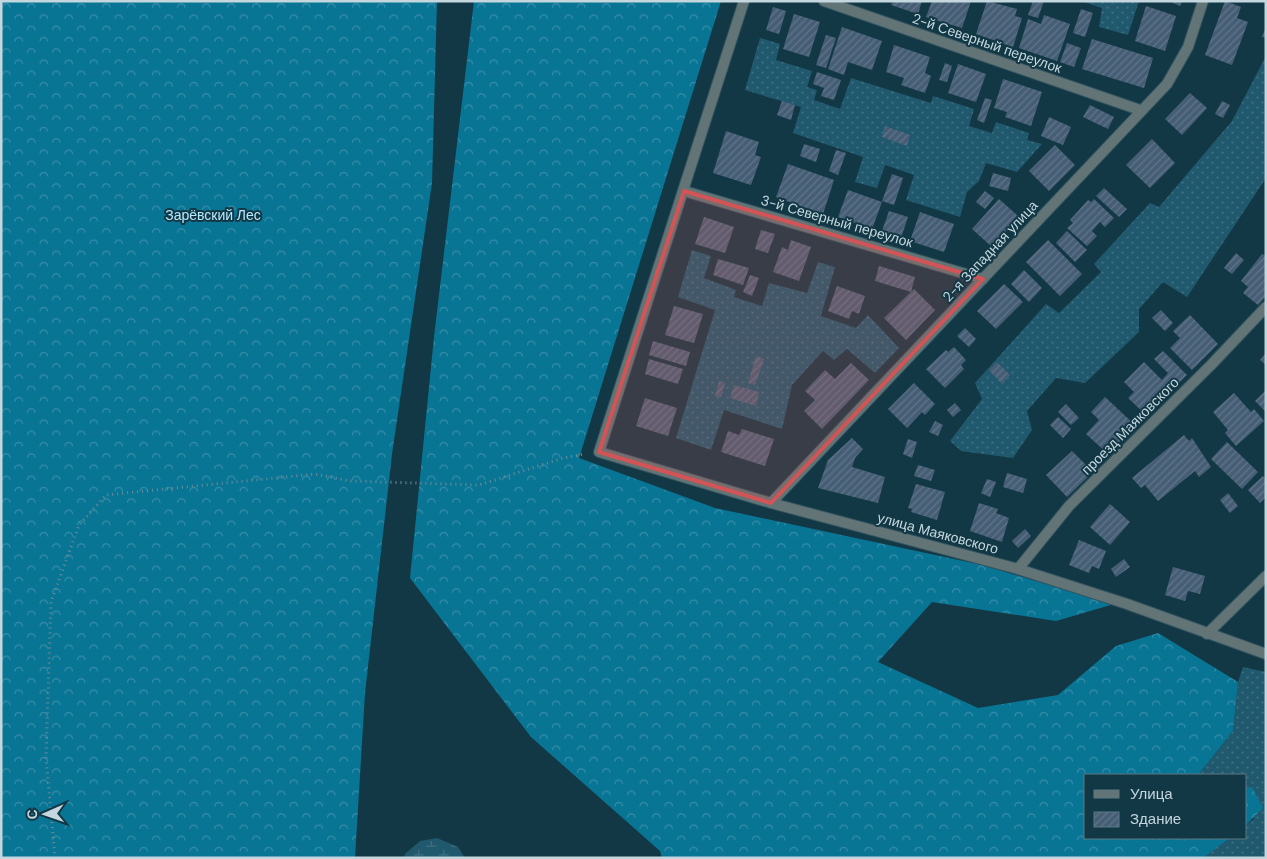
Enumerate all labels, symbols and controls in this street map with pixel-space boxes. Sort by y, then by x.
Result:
street label: 2-й Северный переулок [910,9,1065,77]
street label: 3-й Северный переулок [759,191,916,252]
street label: 2-я Западная улица [938,196,1042,305]
park label: Зарёвский Лес [165,206,261,224]
street label: проезд Маяковского [1077,373,1183,479]
street label: улица Маяковского [876,508,1001,558]
legend [1084,774,1247,839]
text: Улица [1130,784,1173,804]
north arrow [20,789,70,839]
text: С [23,809,41,820]
text: Здание [1130,809,1181,829]

